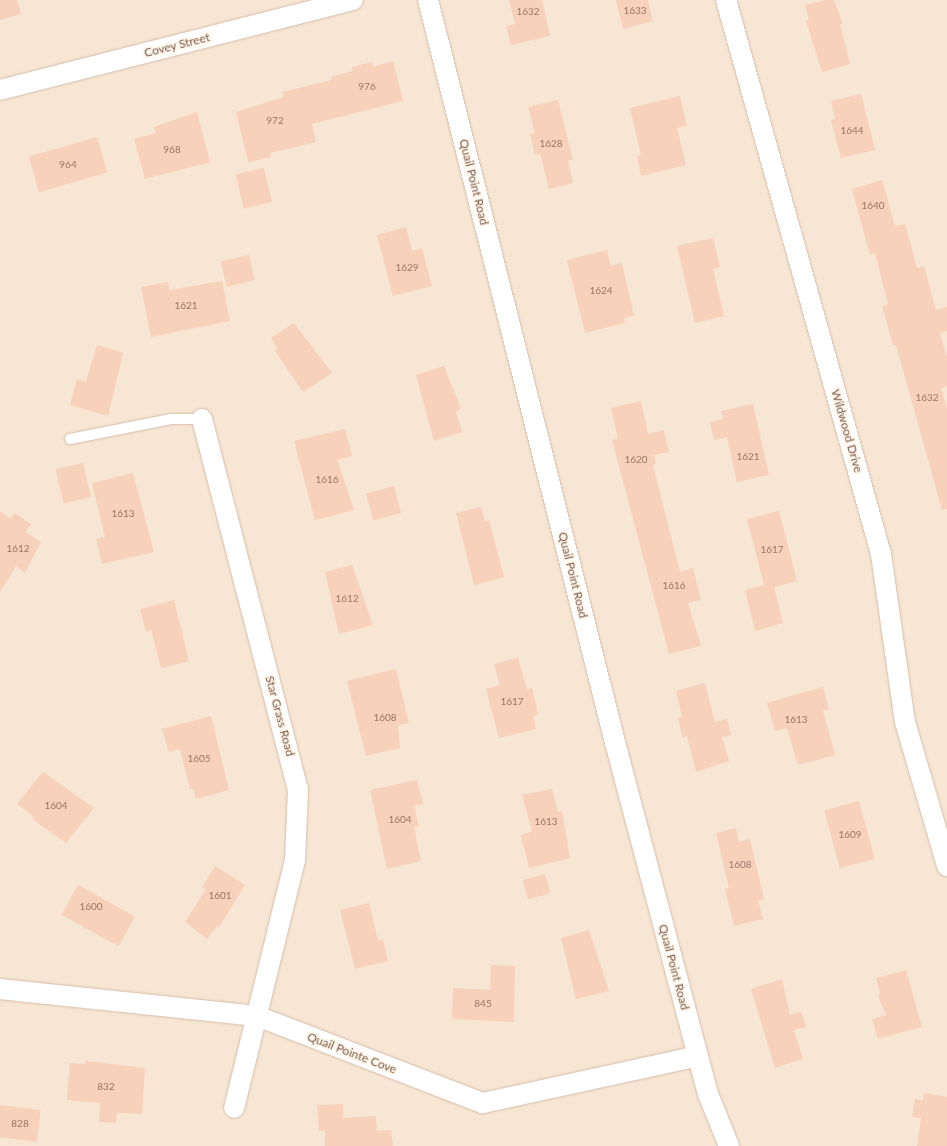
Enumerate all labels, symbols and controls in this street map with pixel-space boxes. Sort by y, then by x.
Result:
house number: 1633 [623,5,647,17]
house number: 1632 [516,6,540,18]
street label: Covey Street [142,30,212,60]
house number: 976 [358,81,376,93]
house number: 972 [266,115,284,127]
house number: 1644 [840,125,864,137]
street label: Quail Point Road [456,138,492,226]
house number: 1628 [539,138,563,150]
house number: 968 [163,144,181,156]
house number: 964 [59,159,77,171]
house number: 1640 [861,200,885,212]
house number: 1629 [395,262,419,274]
house number: 1624 [589,285,613,297]
house number: 1621 [174,300,198,312]
street label: Wildwood Drive [828,388,866,474]
house number: 1632 [915,392,939,404]
house number: 1621 [736,451,760,463]
house number: 1620 [624,454,648,466]
house number: 1616 [315,474,339,486]
house number: 1613 [111,508,135,520]
street label: Quail Point Road [555,531,591,619]
house number: 1612 [6,543,30,555]
house number: 1617 [760,544,784,556]
house number: 1616 [662,580,686,592]
house number: 1612 [335,593,359,605]
street label: Star Grass Road [262,674,298,758]
house number: 1617 [500,696,524,708]
house number: 1608 [373,712,397,724]
house number: 1613 [784,714,808,726]
house number: 1605 [187,753,211,765]
house number: 1604 [44,800,68,812]
house number: 1604 [388,814,412,826]
house number: 1613 [534,816,558,828]
house number: 1609 [838,829,862,841]
house number: 1608 [728,859,752,871]
house number: 1601 [208,890,232,902]
house number: 1600 [79,901,103,913]
street label: Quail Point Road [656,923,692,1011]
house number: 845 [474,998,492,1010]
street label: Quail Pointe Cove [305,1029,399,1077]
house number: 832 [97,1081,115,1093]
house number: 828 [11,1118,29,1130]

